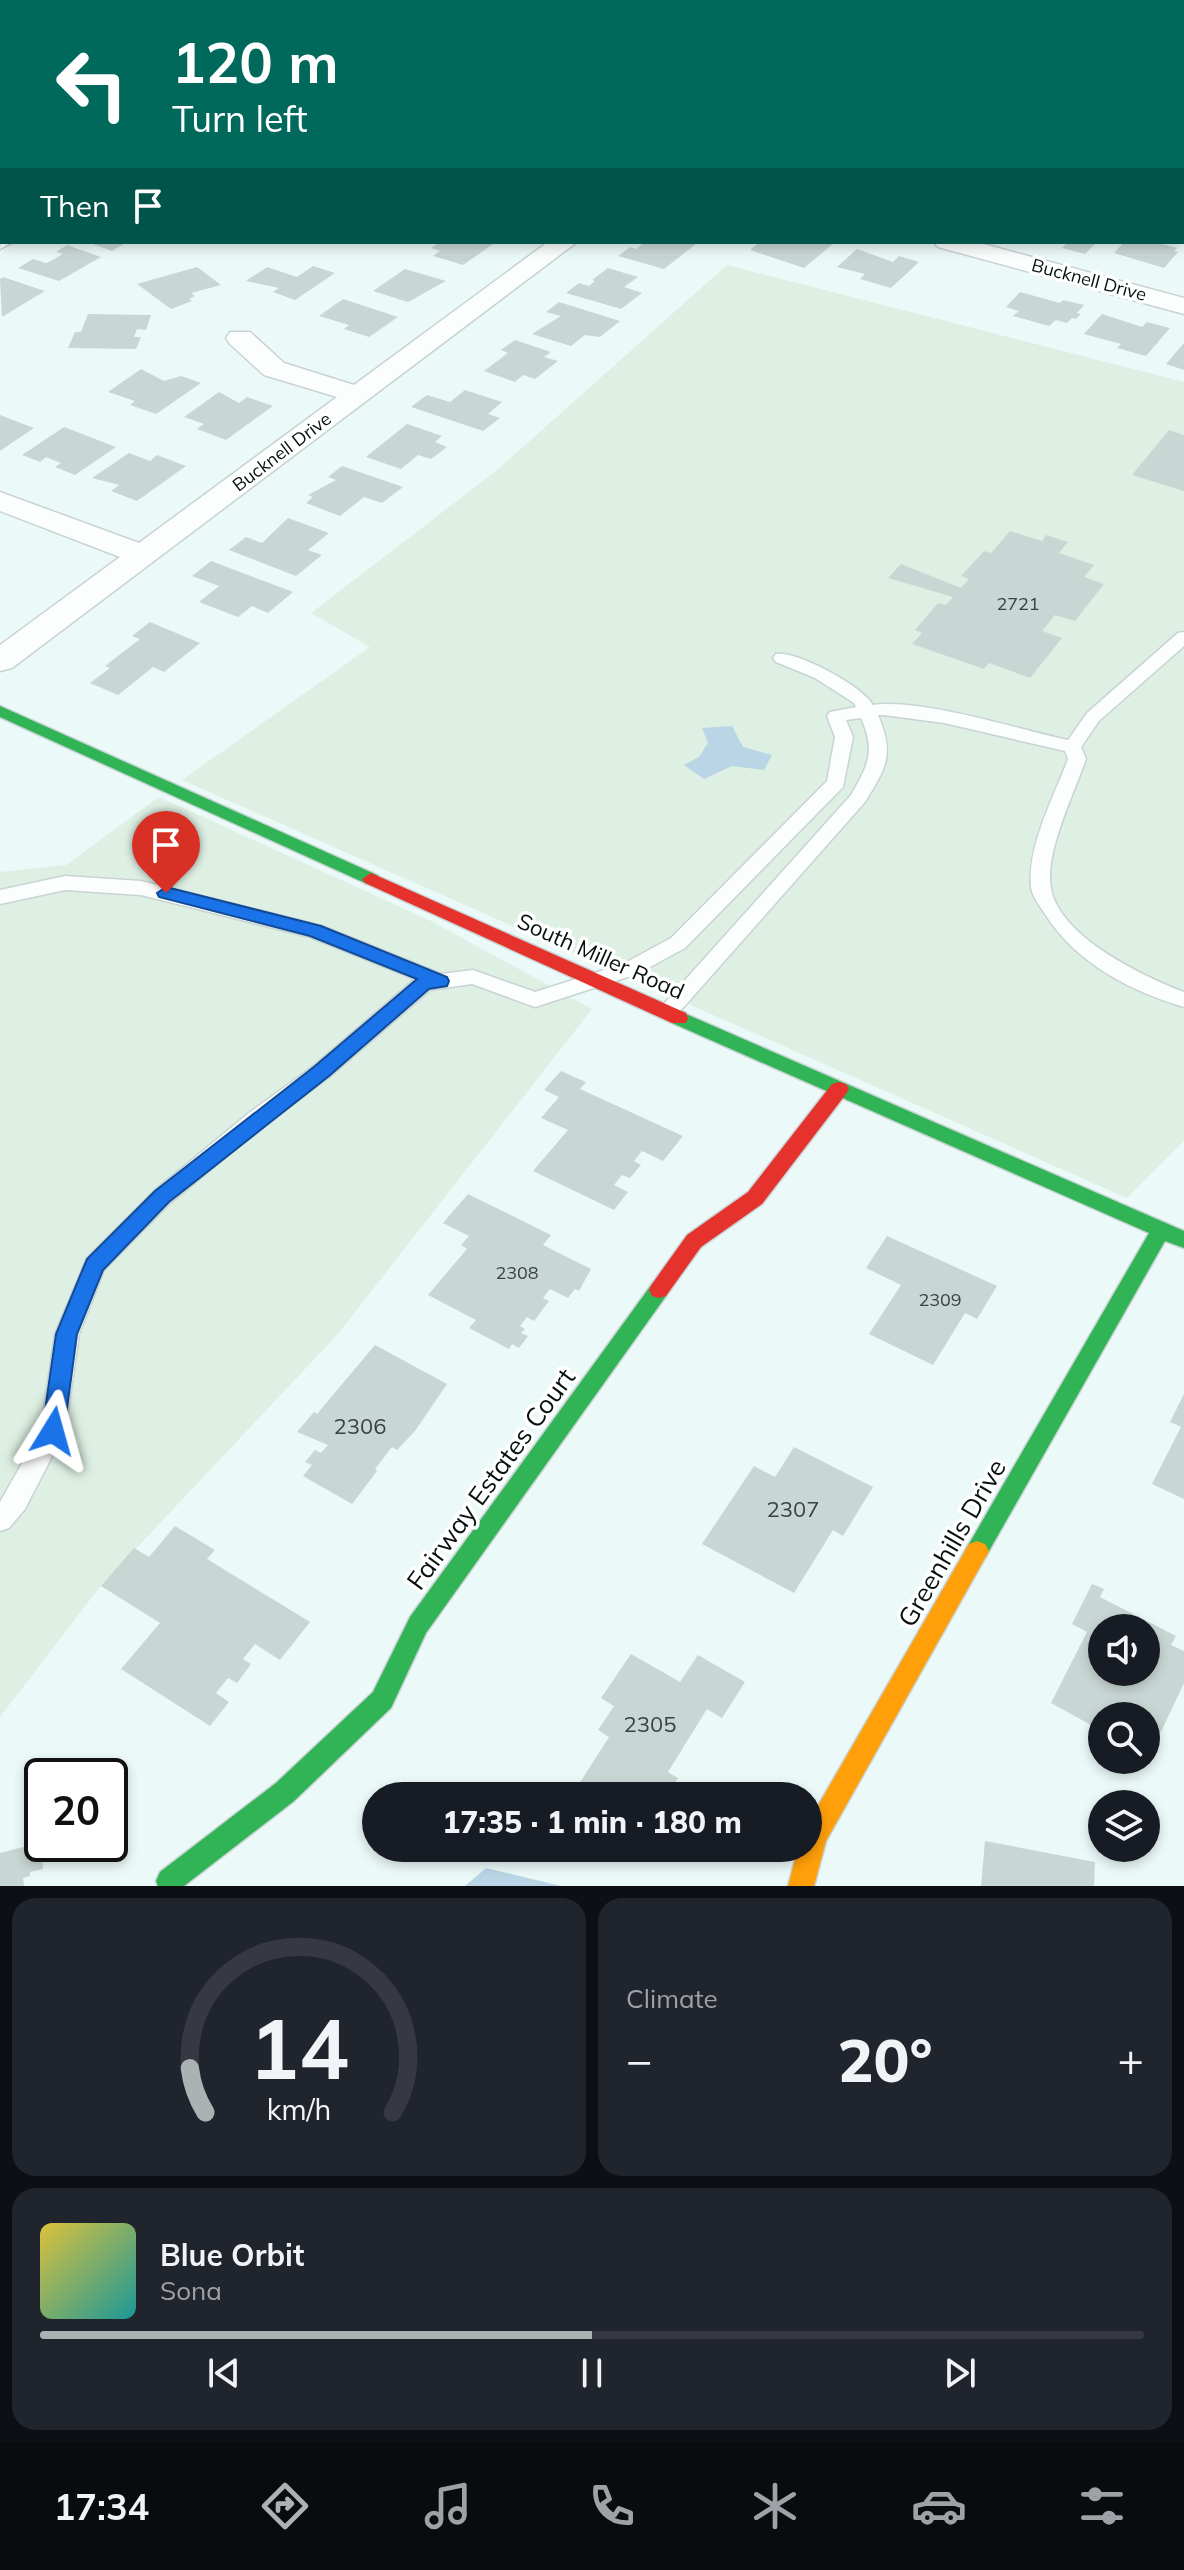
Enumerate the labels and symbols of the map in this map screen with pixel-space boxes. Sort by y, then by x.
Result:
street label: Bucknell Drive [1029,253,1149,306]
street label: Bucknell Drive [228,407,336,496]
house number: 2721 [996,592,1040,615]
pin [132,811,200,893]
street label: South Miller Road [513,907,689,1005]
house number: 2308 [495,1261,539,1284]
house number: 2309 [918,1288,962,1311]
street label: Fairway Estates Court [399,1361,582,1596]
position arrow [11,1389,95,1473]
house number: 2306 [334,1412,386,1440]
street label: Greenhills Drive [890,1453,1013,1632]
house number: 2307 [767,1495,819,1523]
house number: 2305 [624,1710,676,1738]
speed limit sign: 20 [24,1758,128,1862]

